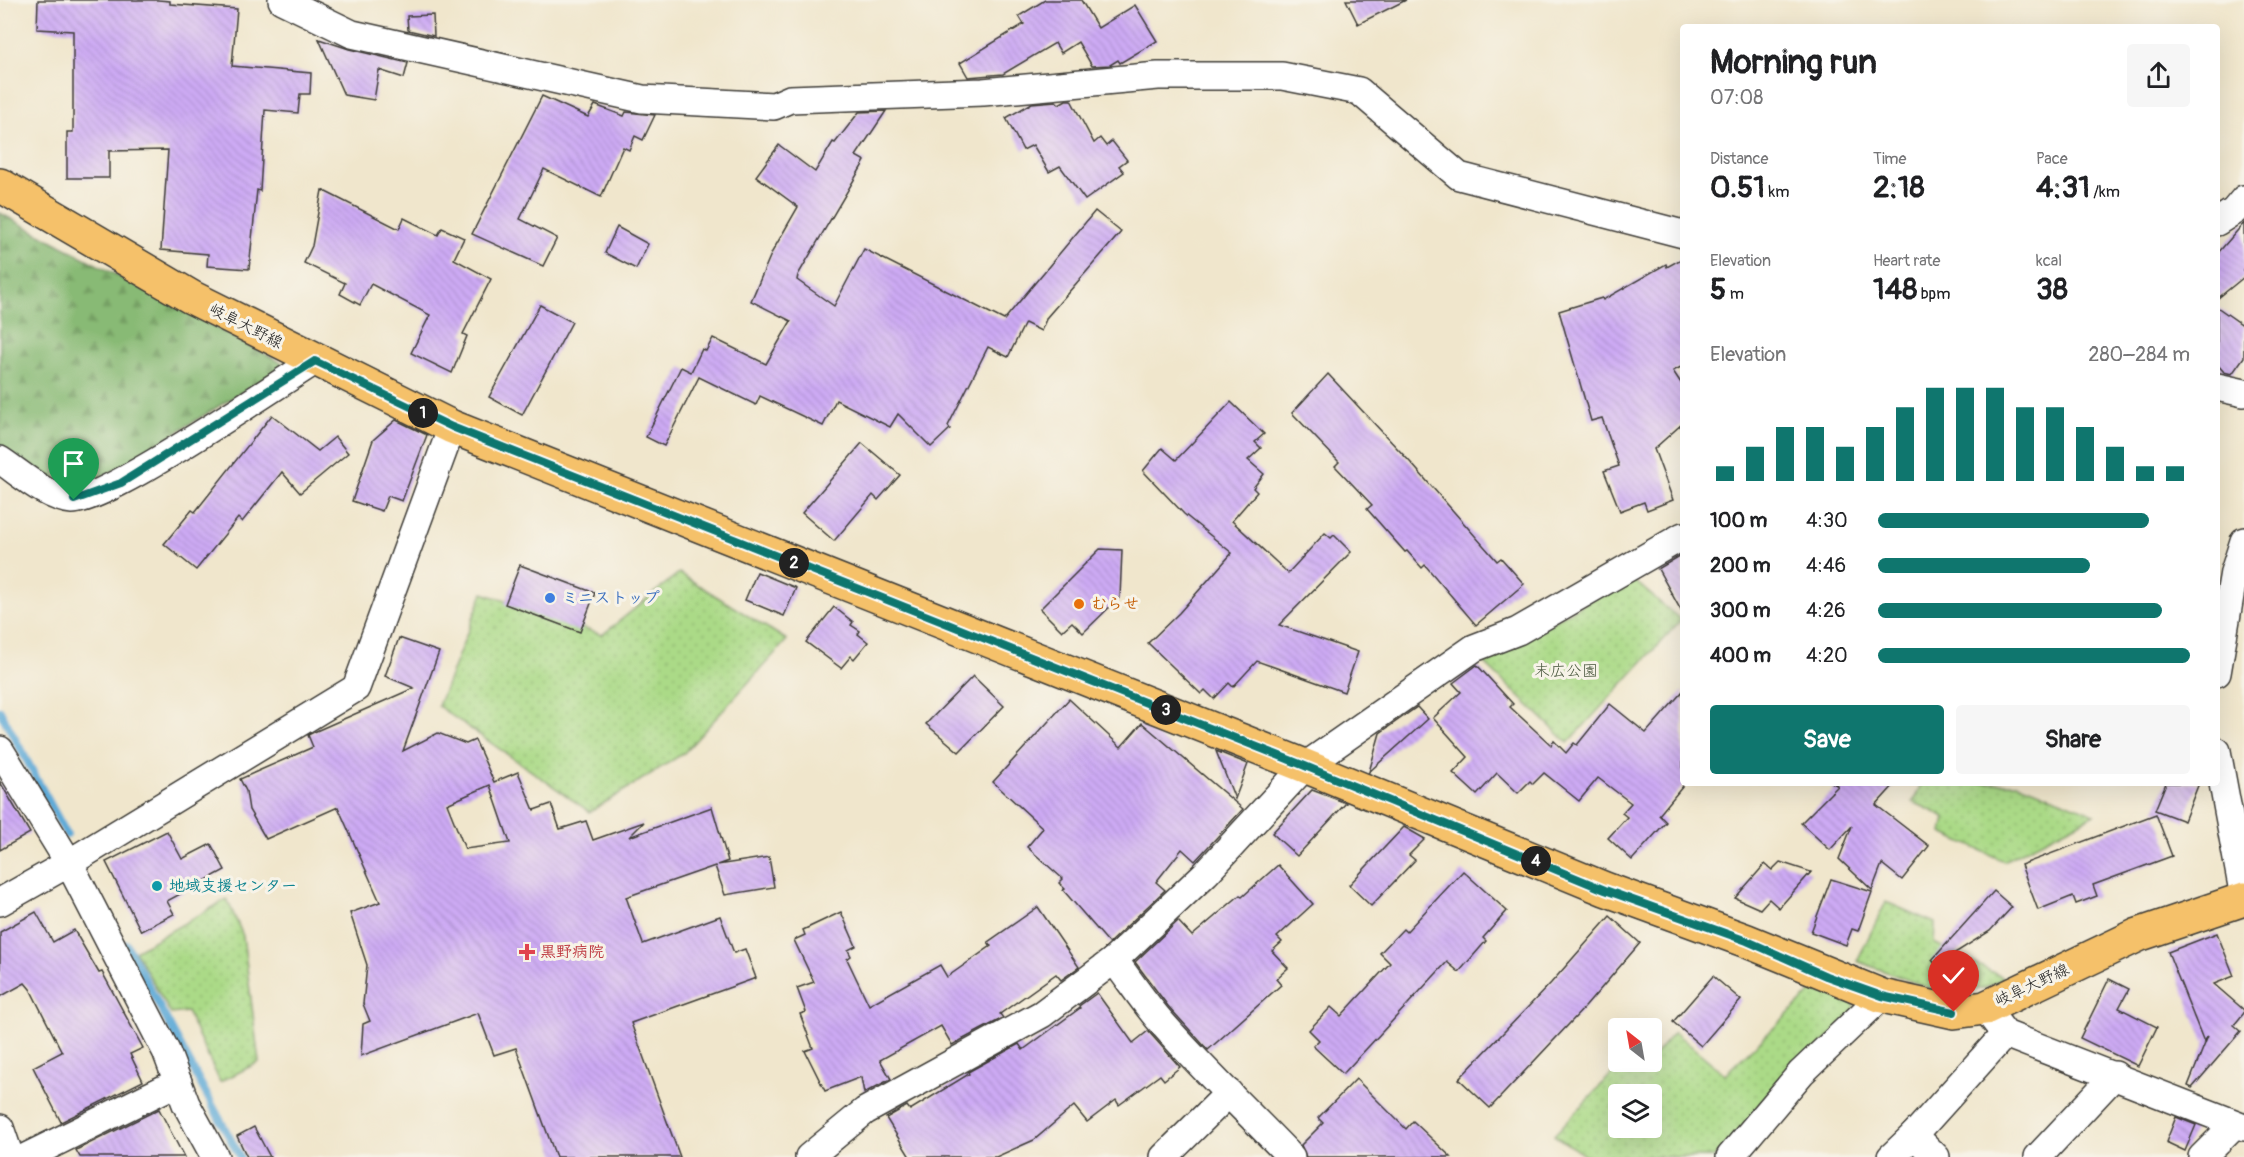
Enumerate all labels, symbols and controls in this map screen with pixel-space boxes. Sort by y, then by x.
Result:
text: Morning run [1710,42,1877,83]
button: share [2127,44,2190,107]
text: 07:08 [1710,85,1763,110]
text: Distance [1710,149,1769,169]
text: Time [1873,149,1906,169]
text: Pace [2036,149,2068,169]
text: 0.51 [1710,169,1765,206]
text: 2:18 [1873,169,1925,206]
text: 4:31 [2036,169,2090,206]
text: km [1765,182,1789,202]
text: /km [2090,182,2120,202]
text: Elevation [1710,251,1771,271]
text: Heart rate [1873,251,1940,271]
text: kcal [2036,251,2062,271]
text: 5 [1710,271,1726,308]
text: 148 [1873,271,1917,308]
text: 38 [2036,271,2068,308]
text: m [1726,284,1744,304]
text: bpm [1917,284,1950,304]
street label: 岐阜大野線 [206,299,286,353]
text: Elevation [1710,342,1786,367]
text: 280–284 m [2088,342,2190,367]
pin: 1 [408,398,438,428]
text: 1 [420,403,426,423]
pin [48,438,99,500]
icon: arrive [57,447,90,480]
text: 100 m [1710,508,1767,533]
text: 4:30 [1806,508,1848,533]
pin: 2 [779,548,809,578]
text: 2 [790,553,798,573]
text: 200 m [1710,553,1771,578]
text: 4:46 [1806,553,1846,578]
place label: ミニストップ [562,588,660,608]
marker: ミニストップ [543,591,557,605]
place label: むらせ [1091,594,1139,614]
marker: むらせ [1072,597,1086,611]
text: 300 m [1710,598,1771,623]
text: 4:26 [1806,598,1846,623]
text: 400 m [1710,643,1771,668]
text: 4:20 [1806,643,1848,668]
park label: 末広公園 [1534,661,1598,681]
pin: 3 [1151,695,1181,725]
text: 3 [1162,700,1170,720]
button: Save [1710,705,1944,774]
button: Share [1956,705,2190,774]
pin: 4 [1521,846,1551,876]
text: 4 [1531,851,1541,871]
place label: 地域支援センター [169,876,297,896]
marker: 地域支援センター [150,879,164,893]
place label: 黒野病院 [540,942,604,962]
marker: 黒野病院 [518,943,536,961]
pin [1928,950,1979,1012]
icon: check [1937,959,1970,992]
street label: 岐阜大野線 [1992,959,2072,1011]
north arrow [1608,1018,1662,1072]
map controls [1608,1018,1662,1138]
button: layers [1608,1084,1662,1138]

